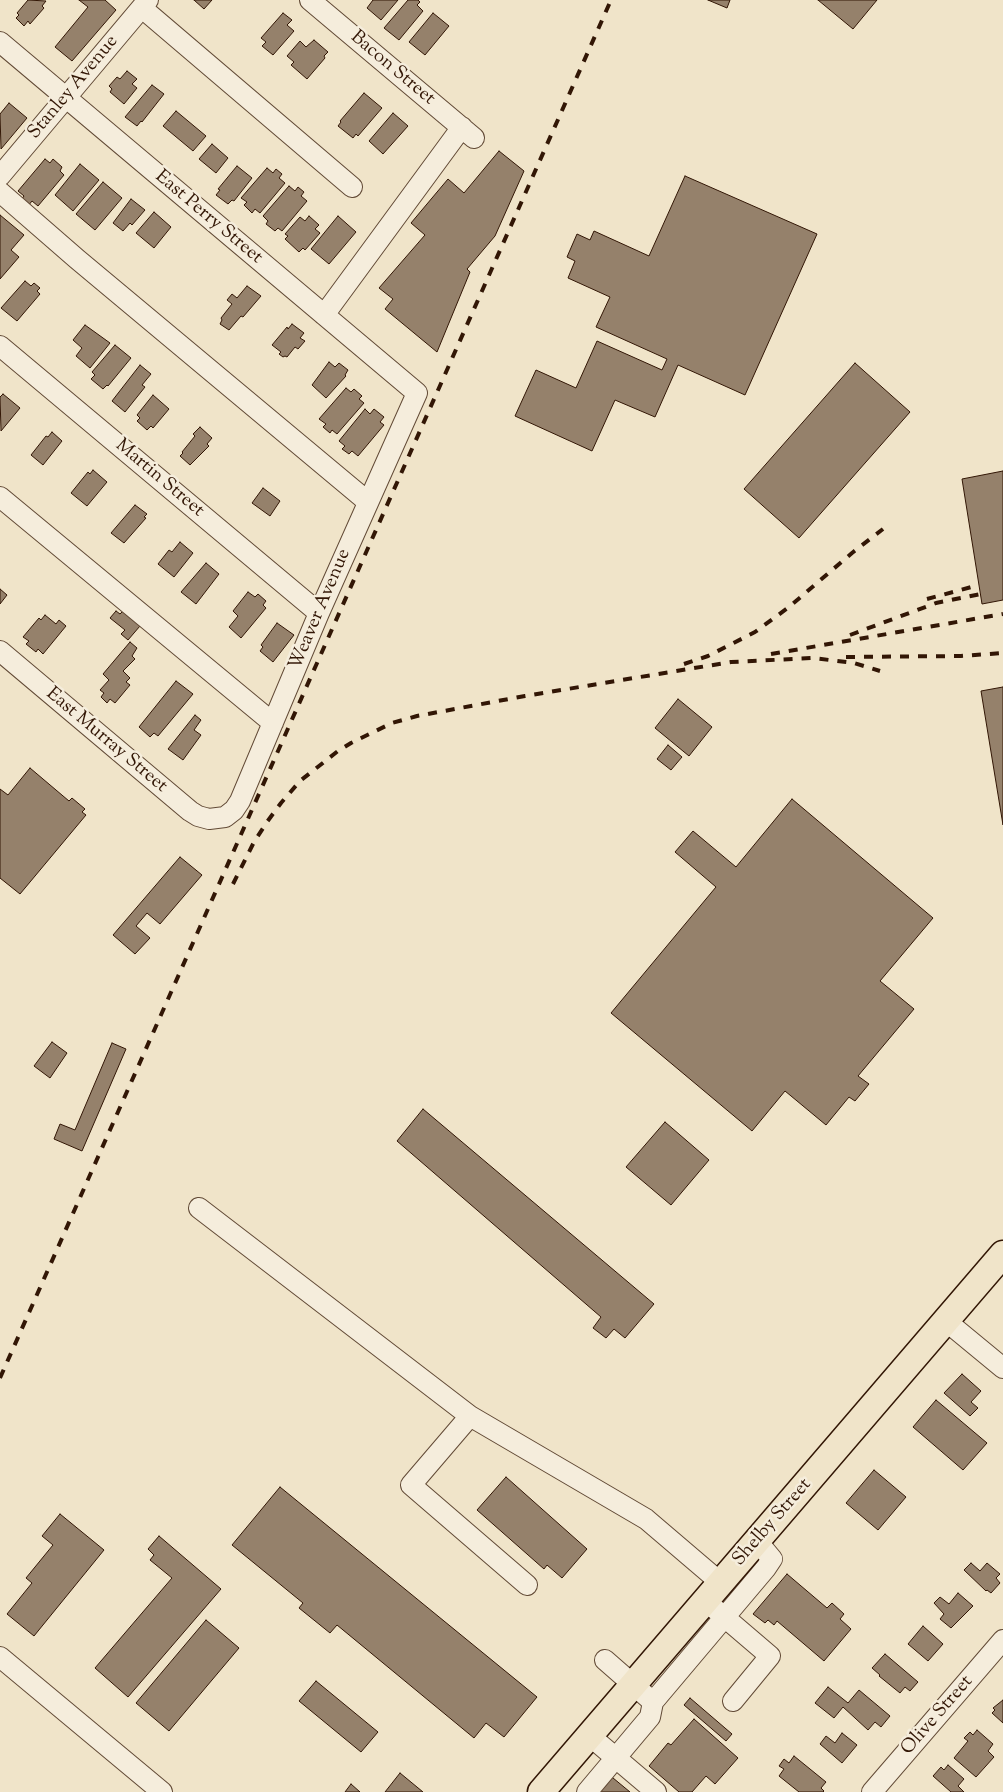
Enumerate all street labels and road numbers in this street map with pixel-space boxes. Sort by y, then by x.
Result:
street label: Bacon Street [345,27,439,111]
street label: Stanley Avenue [24,31,124,145]
street label: East Perry Street [149,166,267,270]
street label: Martin Street [110,435,208,523]
street label: Weaver Avenue [285,546,357,674]
street label: East Murray Street [41,684,171,798]
street label: Shelby Street [729,1474,817,1572]
street label: Olive Street [897,1671,979,1761]

